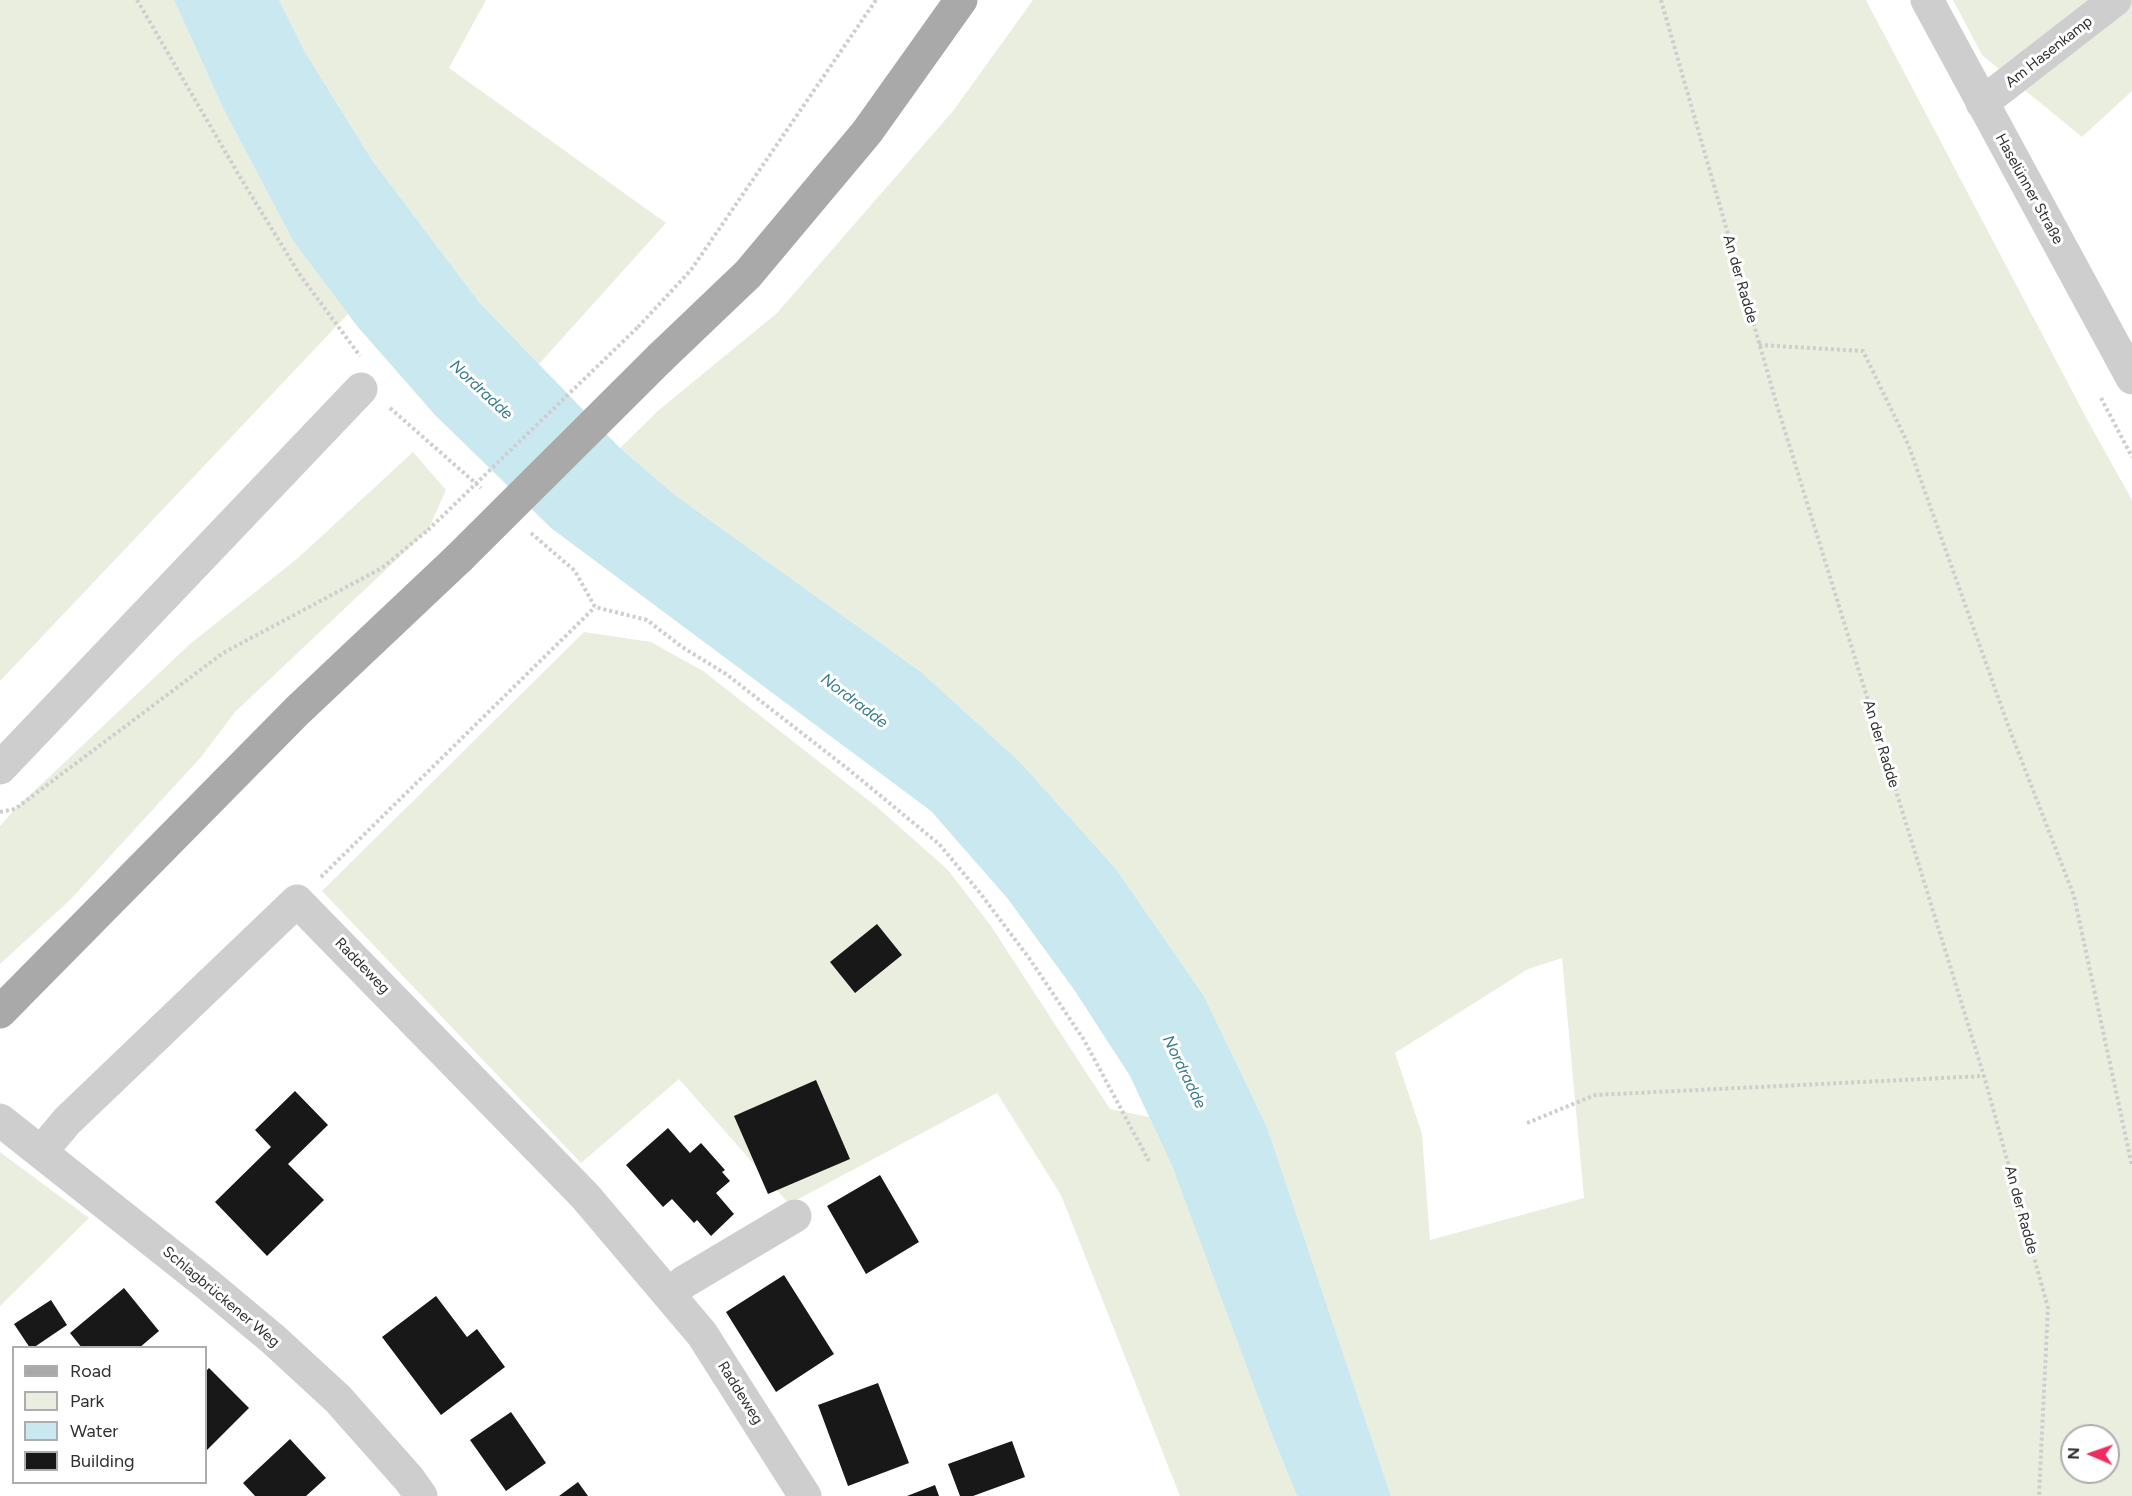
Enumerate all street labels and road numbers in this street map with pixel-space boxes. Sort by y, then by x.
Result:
street label: Am Hasenkamp [2002,12,2096,92]
street label: Haselünner Straße [1991,131,2067,247]
street label: An der Radde [1719,233,1761,325]
street label: An der Radde [1859,698,1903,790]
street label: Raddeweg [331,934,393,998]
street label: An der Radde [2001,1164,2041,1256]
street label: Schlagbrückener Weg [159,1243,283,1351]
street label: Raddeweg [714,1358,766,1428]

